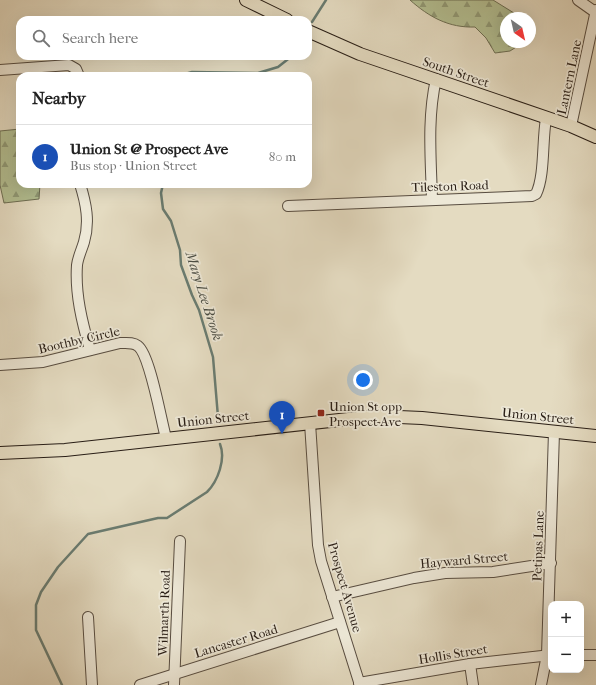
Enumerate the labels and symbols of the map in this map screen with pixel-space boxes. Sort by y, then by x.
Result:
north arrow [500,12,536,48]
street label: Lantern Lane [554,38,584,116]
street label: South Street [421,54,492,91]
street label: Tileston Road [411,177,490,195]
water label: Mary Lee Brook [181,248,226,343]
street label: Boothby Circle [37,323,122,357]
your location [353,370,373,390]
place label: Union St opp Prospect Ave [329,399,402,429]
pin: 1 [269,401,295,434]
street label: Union Street [501,405,575,427]
street label: Union Street [176,408,250,430]
marker: Union St opp Prospect Ave [316,408,326,418]
street label: Petipas Lane [529,510,547,582]
street label: Prospect Avenue [325,540,365,634]
street label: Hayward Street [419,549,509,571]
street label: Wilmarth Road [155,569,173,657]
street label: Lancaster Road [193,621,280,661]
street label: Hollis Street [417,641,489,667]

